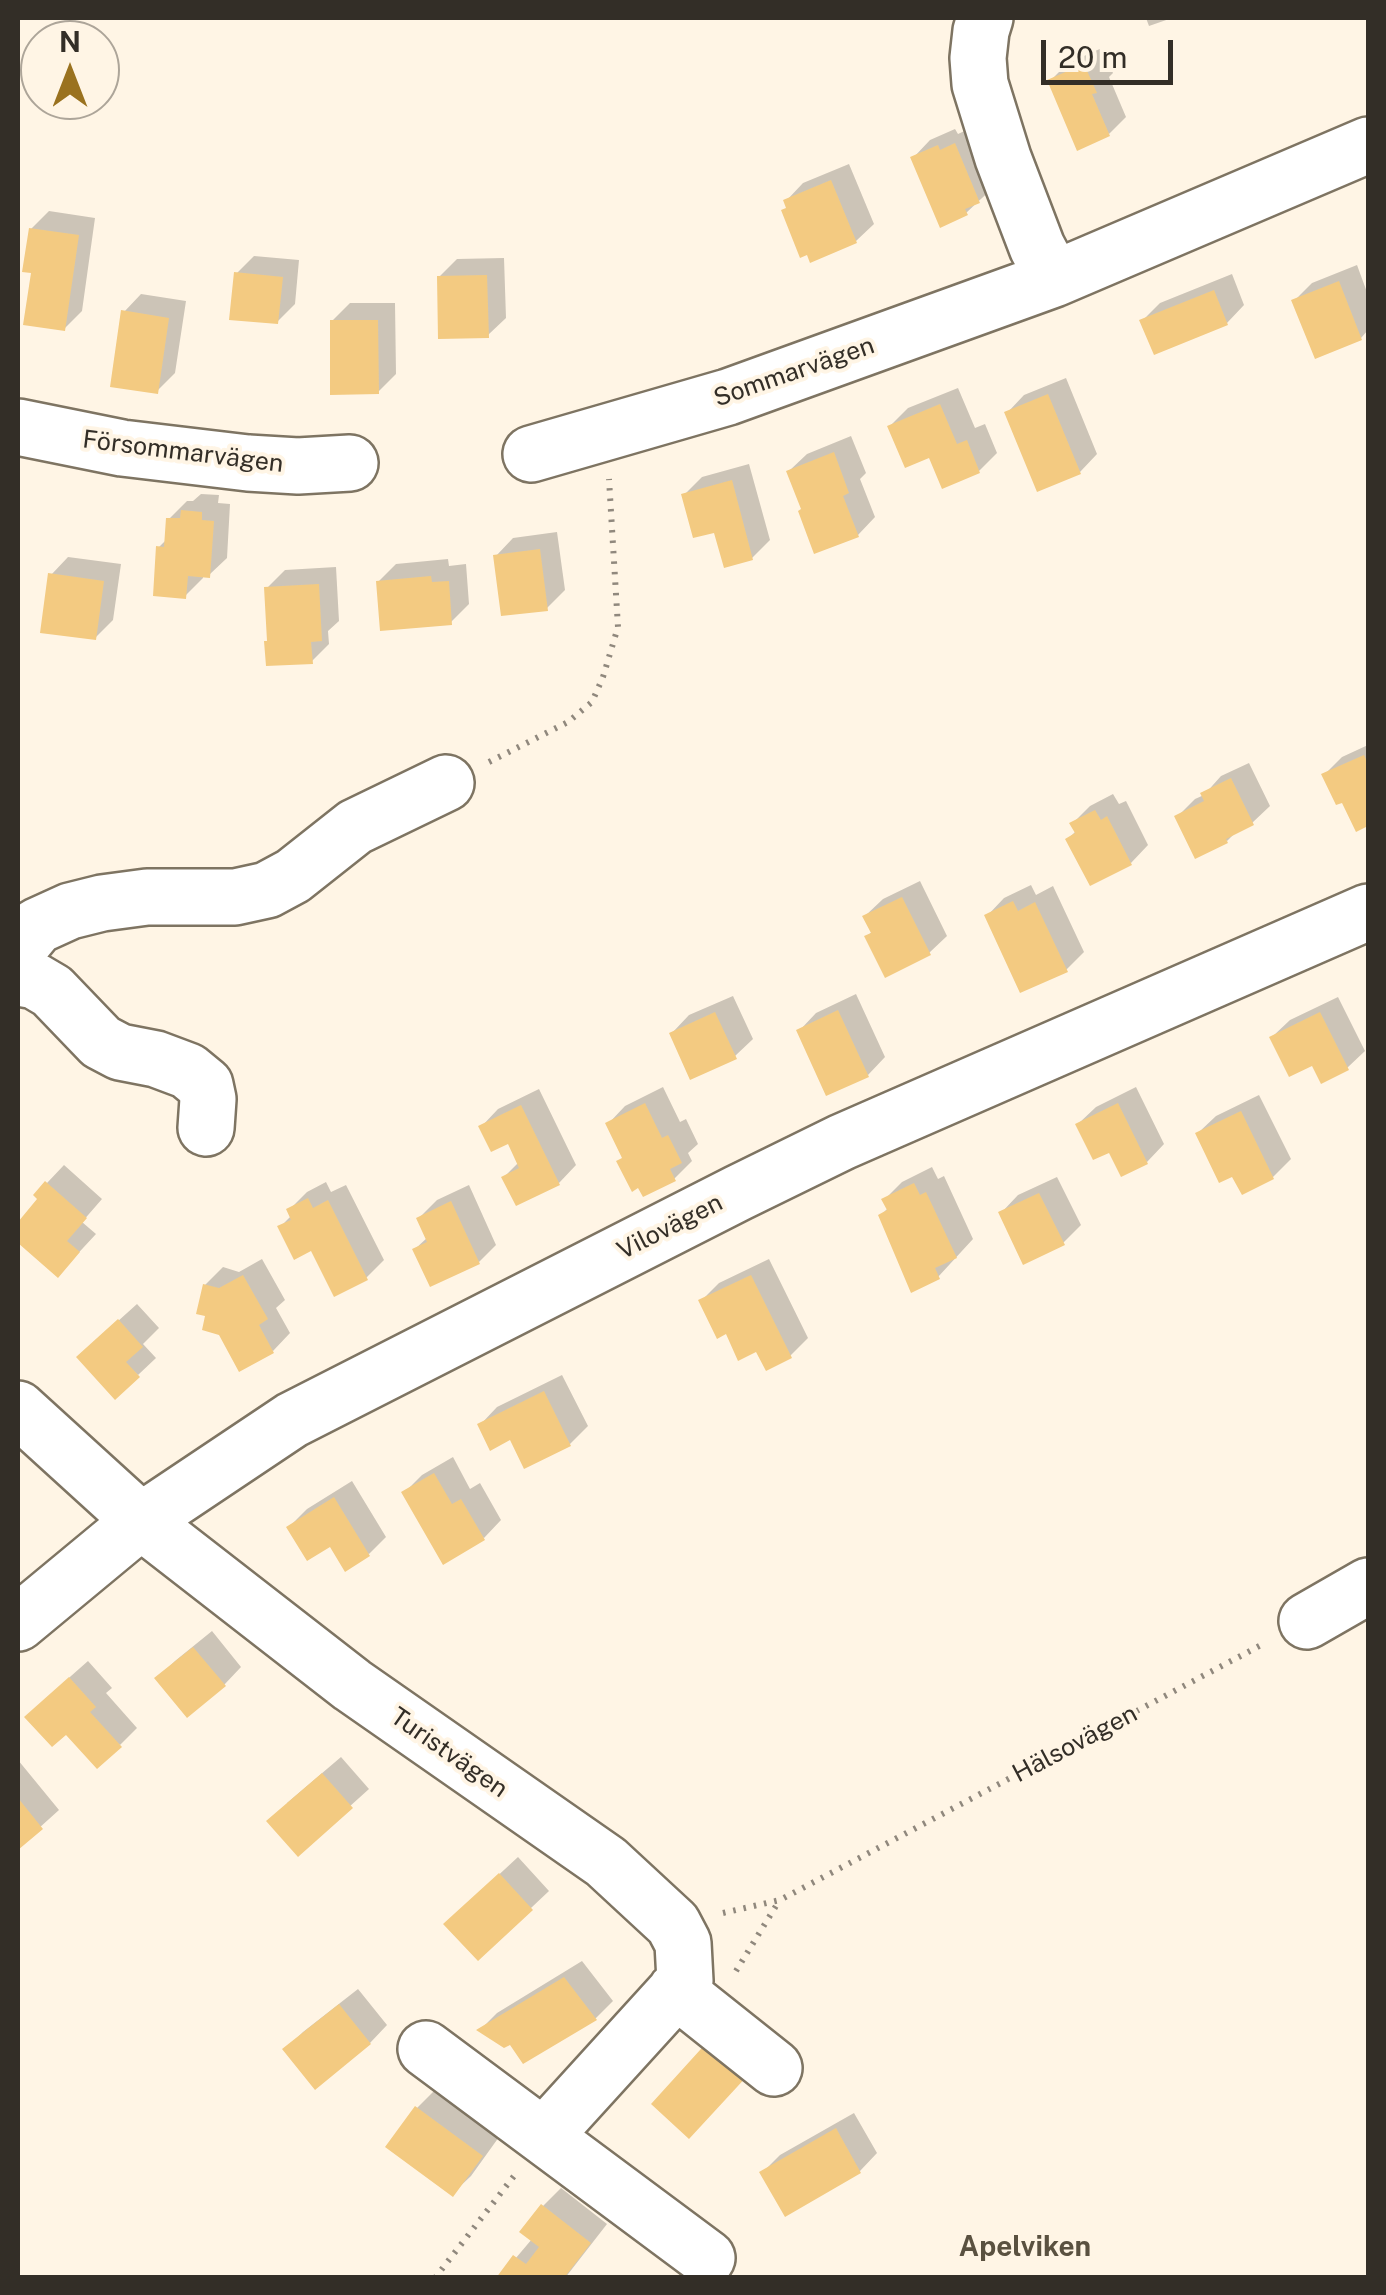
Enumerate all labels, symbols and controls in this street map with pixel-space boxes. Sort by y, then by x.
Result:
north arrow [20,20,120,120]
scale bar [1046,20,1178,82]
text: N [59,25,81,58]
text: 20 m [1058,39,1127,75]
street label: Sommarvägen [710,330,878,414]
street label: Försommarvägen [81,425,285,479]
street label: Vilovägen [612,1188,728,1266]
street label: Hälsovägen [1008,1699,1142,1789]
street label: Turistvägen [385,1702,513,1804]
district label: Apelviken [959,2230,1091,2264]

